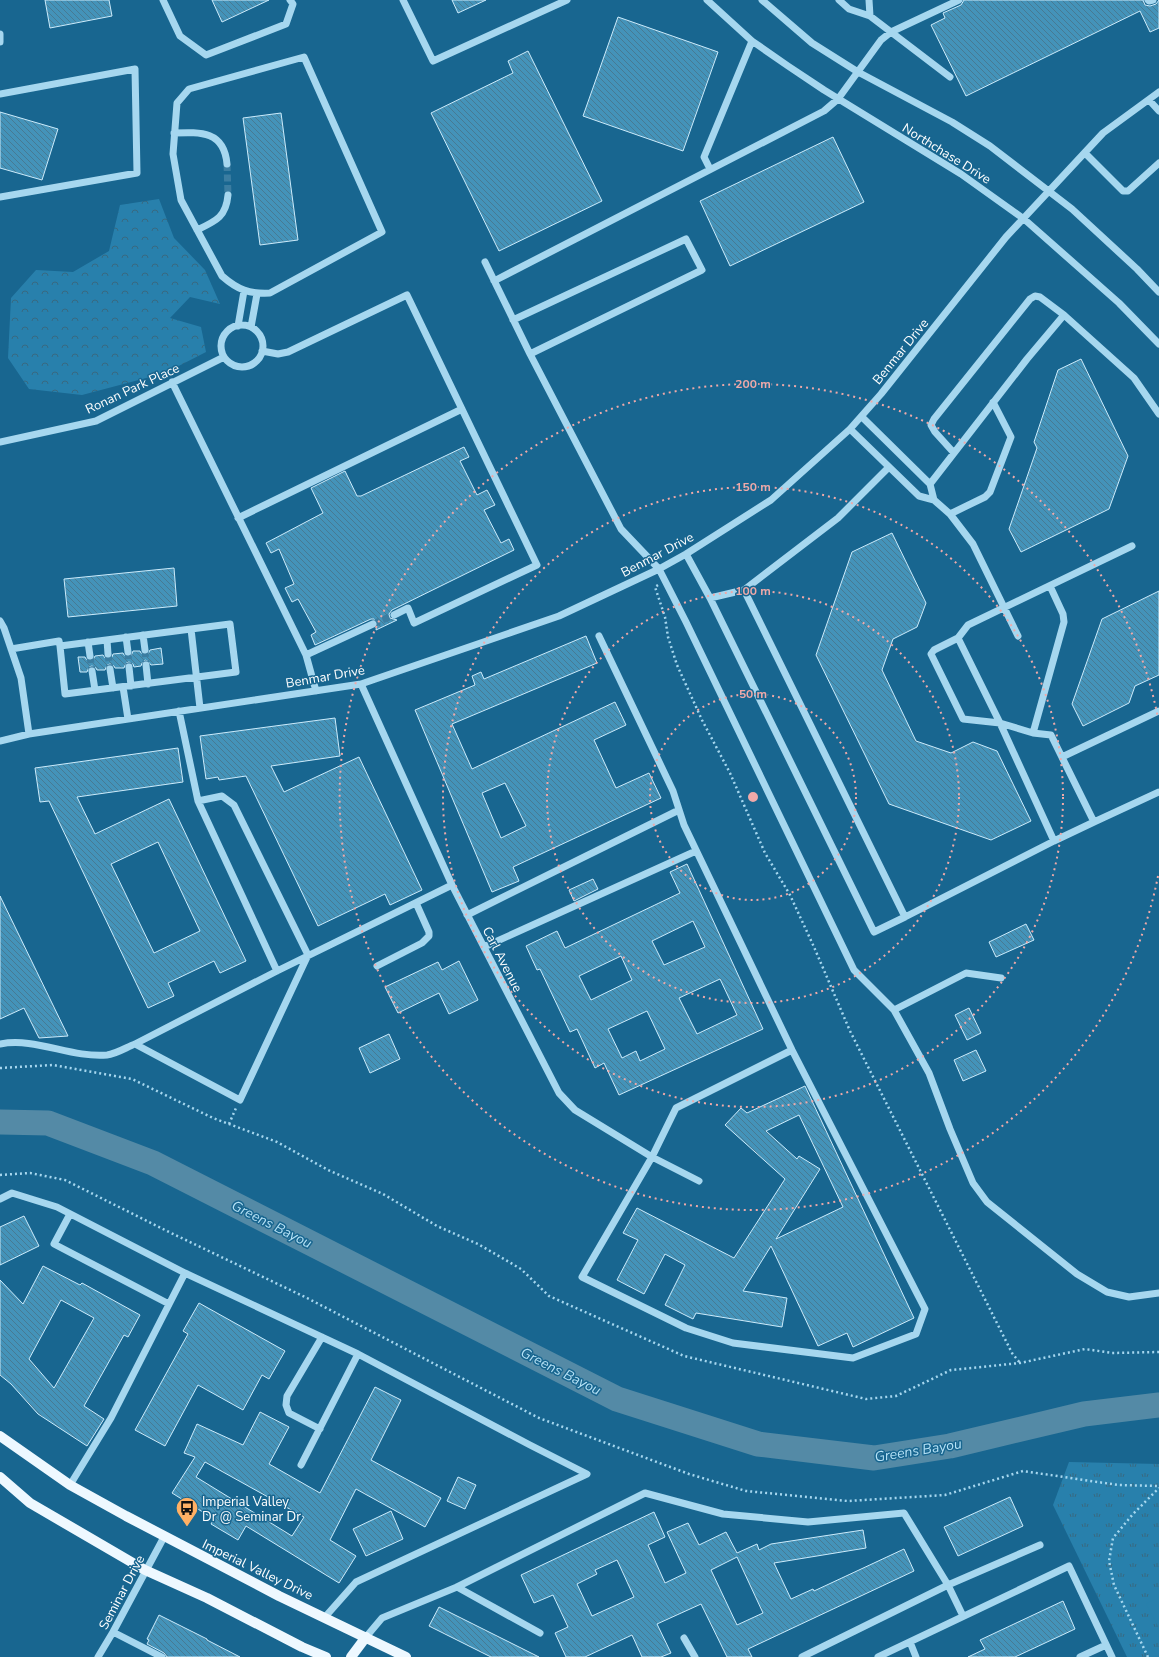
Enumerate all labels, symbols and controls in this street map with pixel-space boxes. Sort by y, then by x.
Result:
street label: Northchase Drive [899,119,994,188]
street label: Benmar Drive [869,315,933,388]
street label: Ronan Park Place [82,359,182,419]
text: 200 m [735,376,771,392]
text: 150 m [735,479,771,495]
street label: Benmar Drive [618,528,697,582]
text: 100 m [735,583,771,599]
street label: Benmar Drive [284,661,366,693]
text: 50 m [739,686,767,702]
centre of rings [746,790,760,804]
street label: Carl Avenue [478,924,526,995]
water label: Greens Bayou [228,1196,315,1253]
water label: Greens Bayou [517,1343,604,1400]
water label: Greens Bayou [873,1434,963,1467]
place label: Imperial Valley Dr @ Seminar Dr [202,1493,301,1526]
bus stop icon: Imperial Valley Dr @ Seminar Dr [174,1495,200,1528]
street label: Imperial Valley Drive [199,1535,316,1605]
street label: Seminar Drive [95,1552,149,1633]

